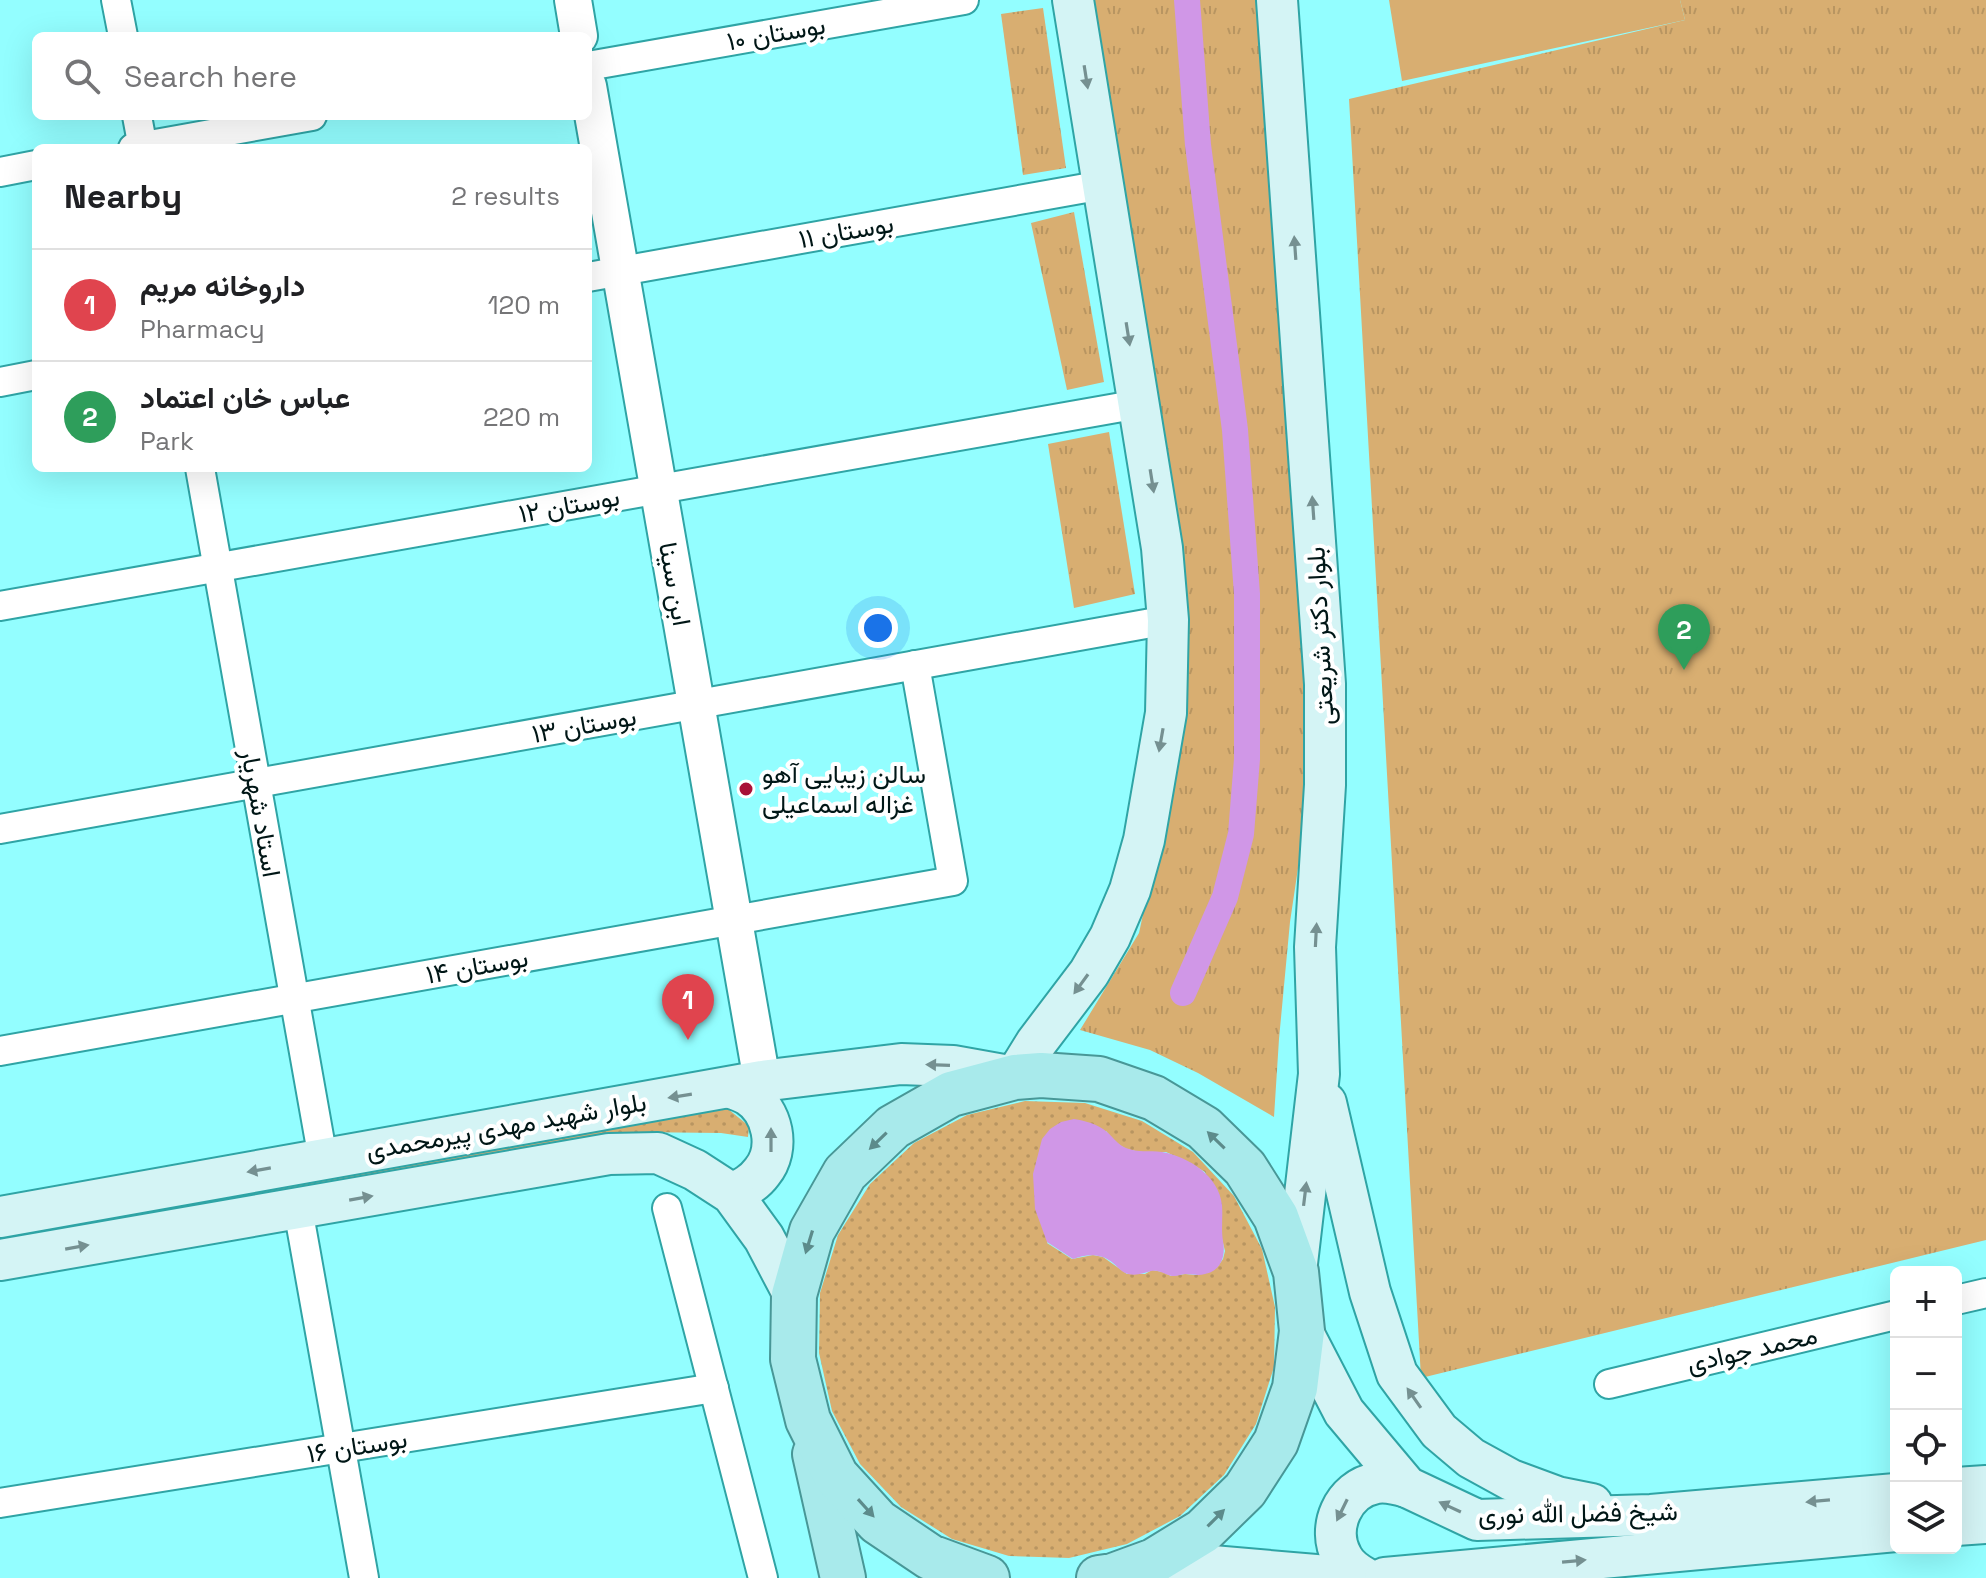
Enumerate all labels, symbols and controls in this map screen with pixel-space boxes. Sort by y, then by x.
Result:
street label: بوستان ۱۰ [724,8,828,58]
search box [32,32,592,120]
icon: search [60,54,104,98]
text: Search here [124,57,297,96]
one-way arrow [1080,65,1092,90]
text: Nearby [64,175,182,218]
text: 2 results [451,179,560,213]
street label: بوستان ۱۱ [796,206,896,256]
one-way arrow [1288,235,1301,260]
text: داروخانه مریم [140,266,305,305]
text: 1 [84,288,96,322]
text: 120 m [488,288,560,322]
text: Pharmacy [140,312,265,346]
one-way arrow [1122,321,1134,346]
text: عباس خان اعتماد [140,378,350,417]
text: 2 [82,400,98,434]
text: 220 m [483,400,560,434]
text: Park [140,424,194,458]
one-way arrow [1146,469,1158,494]
street label: بوستان ۱۲ [516,479,622,531]
one-way arrow [1306,495,1319,520]
street label: ابن سینا [651,539,699,629]
street label: بلوار دکتر شریعتی [1298,546,1342,726]
pin: 2 [1658,604,1710,670]
your location [858,608,898,648]
street label: بوستان ۱۳ [529,699,639,751]
one-way arrow [1155,727,1167,752]
street label: استاد شهریار [233,745,289,880]
place label: سالن زیبایی آهو غزاله اسماعیلی [762,757,926,821]
marker: سالن زیبایی آهو غزاله اسماعیلی [737,780,755,798]
one-way arrow [1310,922,1323,947]
street label: بوستان ۱۴ [423,940,531,992]
one-way arrow [1073,973,1089,995]
pin: 1 [662,974,714,1040]
one-way arrow [925,1059,950,1072]
street label: بلوار شهید مهدی پیرمحمدی [363,1085,649,1168]
one-way arrow [668,1090,693,1103]
one-way arrow [765,1127,777,1153]
one-way arrow [1207,1131,1226,1150]
one-way arrow [869,1132,888,1150]
one-way arrow [246,1165,271,1177]
one-way arrow [1298,1181,1311,1206]
one-way arrow [348,1192,373,1204]
one-way arrow [802,1230,815,1254]
one-way arrow [65,1241,90,1253]
map controls [1890,1266,1962,1554]
button: + [1890,1266,1962,1338]
street label: محمد جوادی [1683,1317,1821,1381]
button: − [1890,1338,1962,1410]
one-way arrow [1407,1387,1422,1408]
button: locate [1890,1410,1962,1482]
street label: بوستان ۱۶ [304,1421,410,1471]
button: layers [1890,1482,1962,1554]
street label: شیخ فضل الله نوری [1478,1494,1678,1533]
one-way arrow [1805,1494,1830,1507]
one-way arrow [856,1498,874,1517]
one-way arrow [1336,1499,1349,1522]
one-way arrow [1438,1500,1462,1514]
one-way arrow [1206,1509,1225,1528]
one-way arrow [1562,1554,1587,1567]

